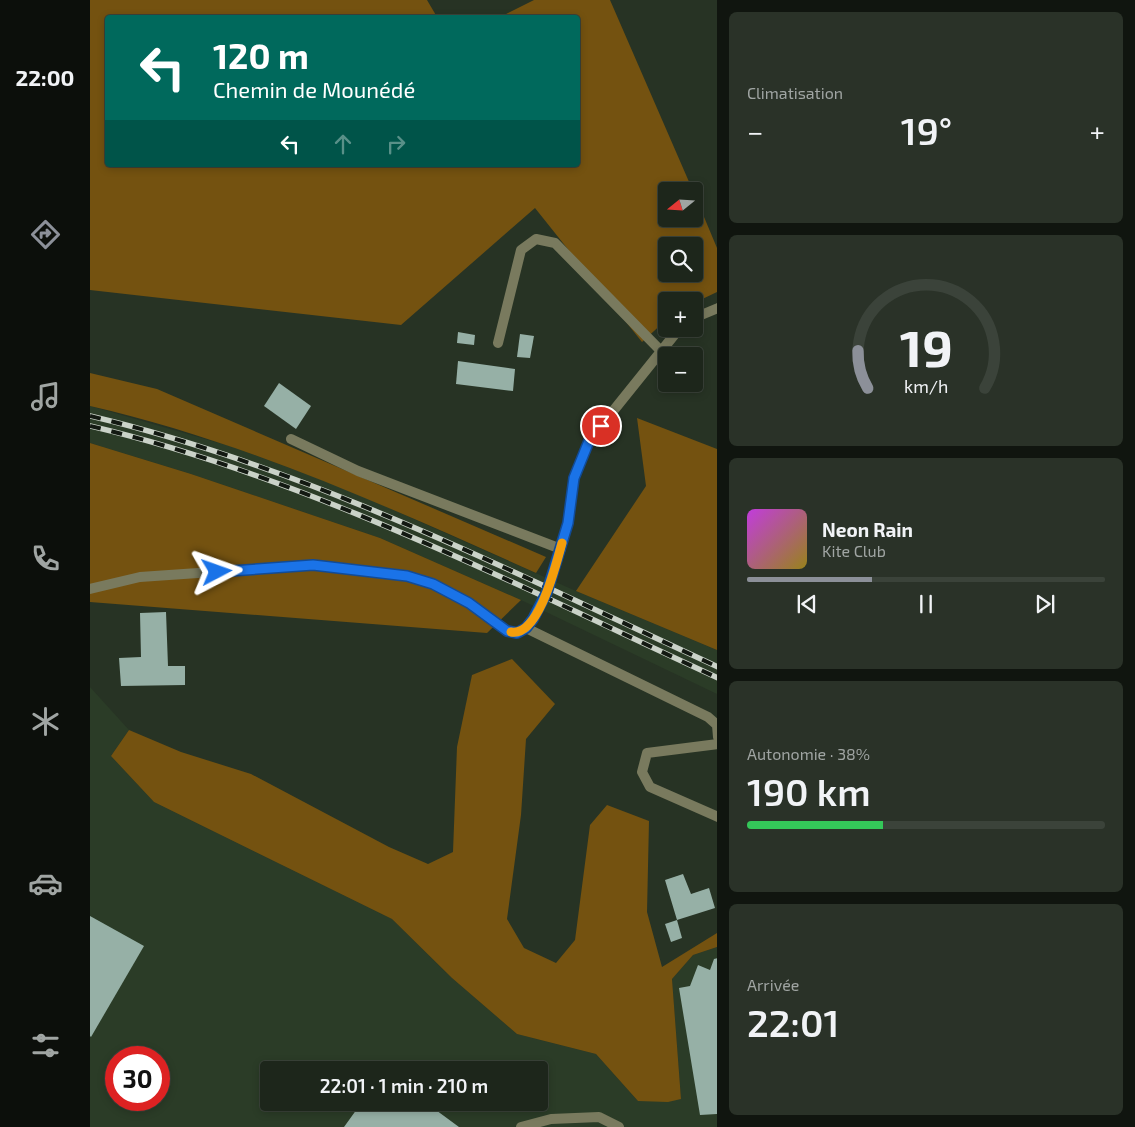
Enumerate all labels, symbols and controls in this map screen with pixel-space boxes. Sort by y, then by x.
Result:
text: 120 m [213,34,309,76]
icon: left [130,35,195,100]
text: 22:00 [16,64,74,90]
text: Chemin de Mounédé [213,76,415,102]
text: Climatisation [747,83,843,102]
text: 19° [901,107,952,153]
text: − [747,114,763,148]
text: + [1090,114,1105,148]
icon: left [276,130,304,158]
icon: ahead [329,130,357,158]
icon: right [382,130,410,158]
north arrow [658,182,702,228]
map controls [658,182,703,392]
icon: directions [28,217,63,252]
button: search [658,237,703,282]
button: + [658,292,703,337]
text: 19 [899,315,953,377]
button: − [658,347,703,392]
text: km/h [904,375,948,397]
icon: music [28,379,63,414]
pin [580,405,622,447]
icon: arrive [587,412,615,440]
text: Neon Rain [822,518,913,541]
icon: phone [28,541,63,576]
text: Kite Club [822,541,886,560]
position arrow [190,545,242,597]
icon: previous [793,590,821,618]
icon: pause [912,590,940,618]
icon: next [1031,590,1059,618]
icon: climate [28,704,63,739]
text: Autonomie · 38% [747,744,870,763]
text: 190 km [747,768,871,814]
icon: car [28,866,63,901]
text: Arrivée [747,975,799,994]
text: 22:01 [747,999,839,1045]
icon: filters [28,1028,63,1063]
speed limit sign: 30 [105,1046,170,1111]
text: 22:01 · 1 min · 210 m [320,1074,488,1097]

